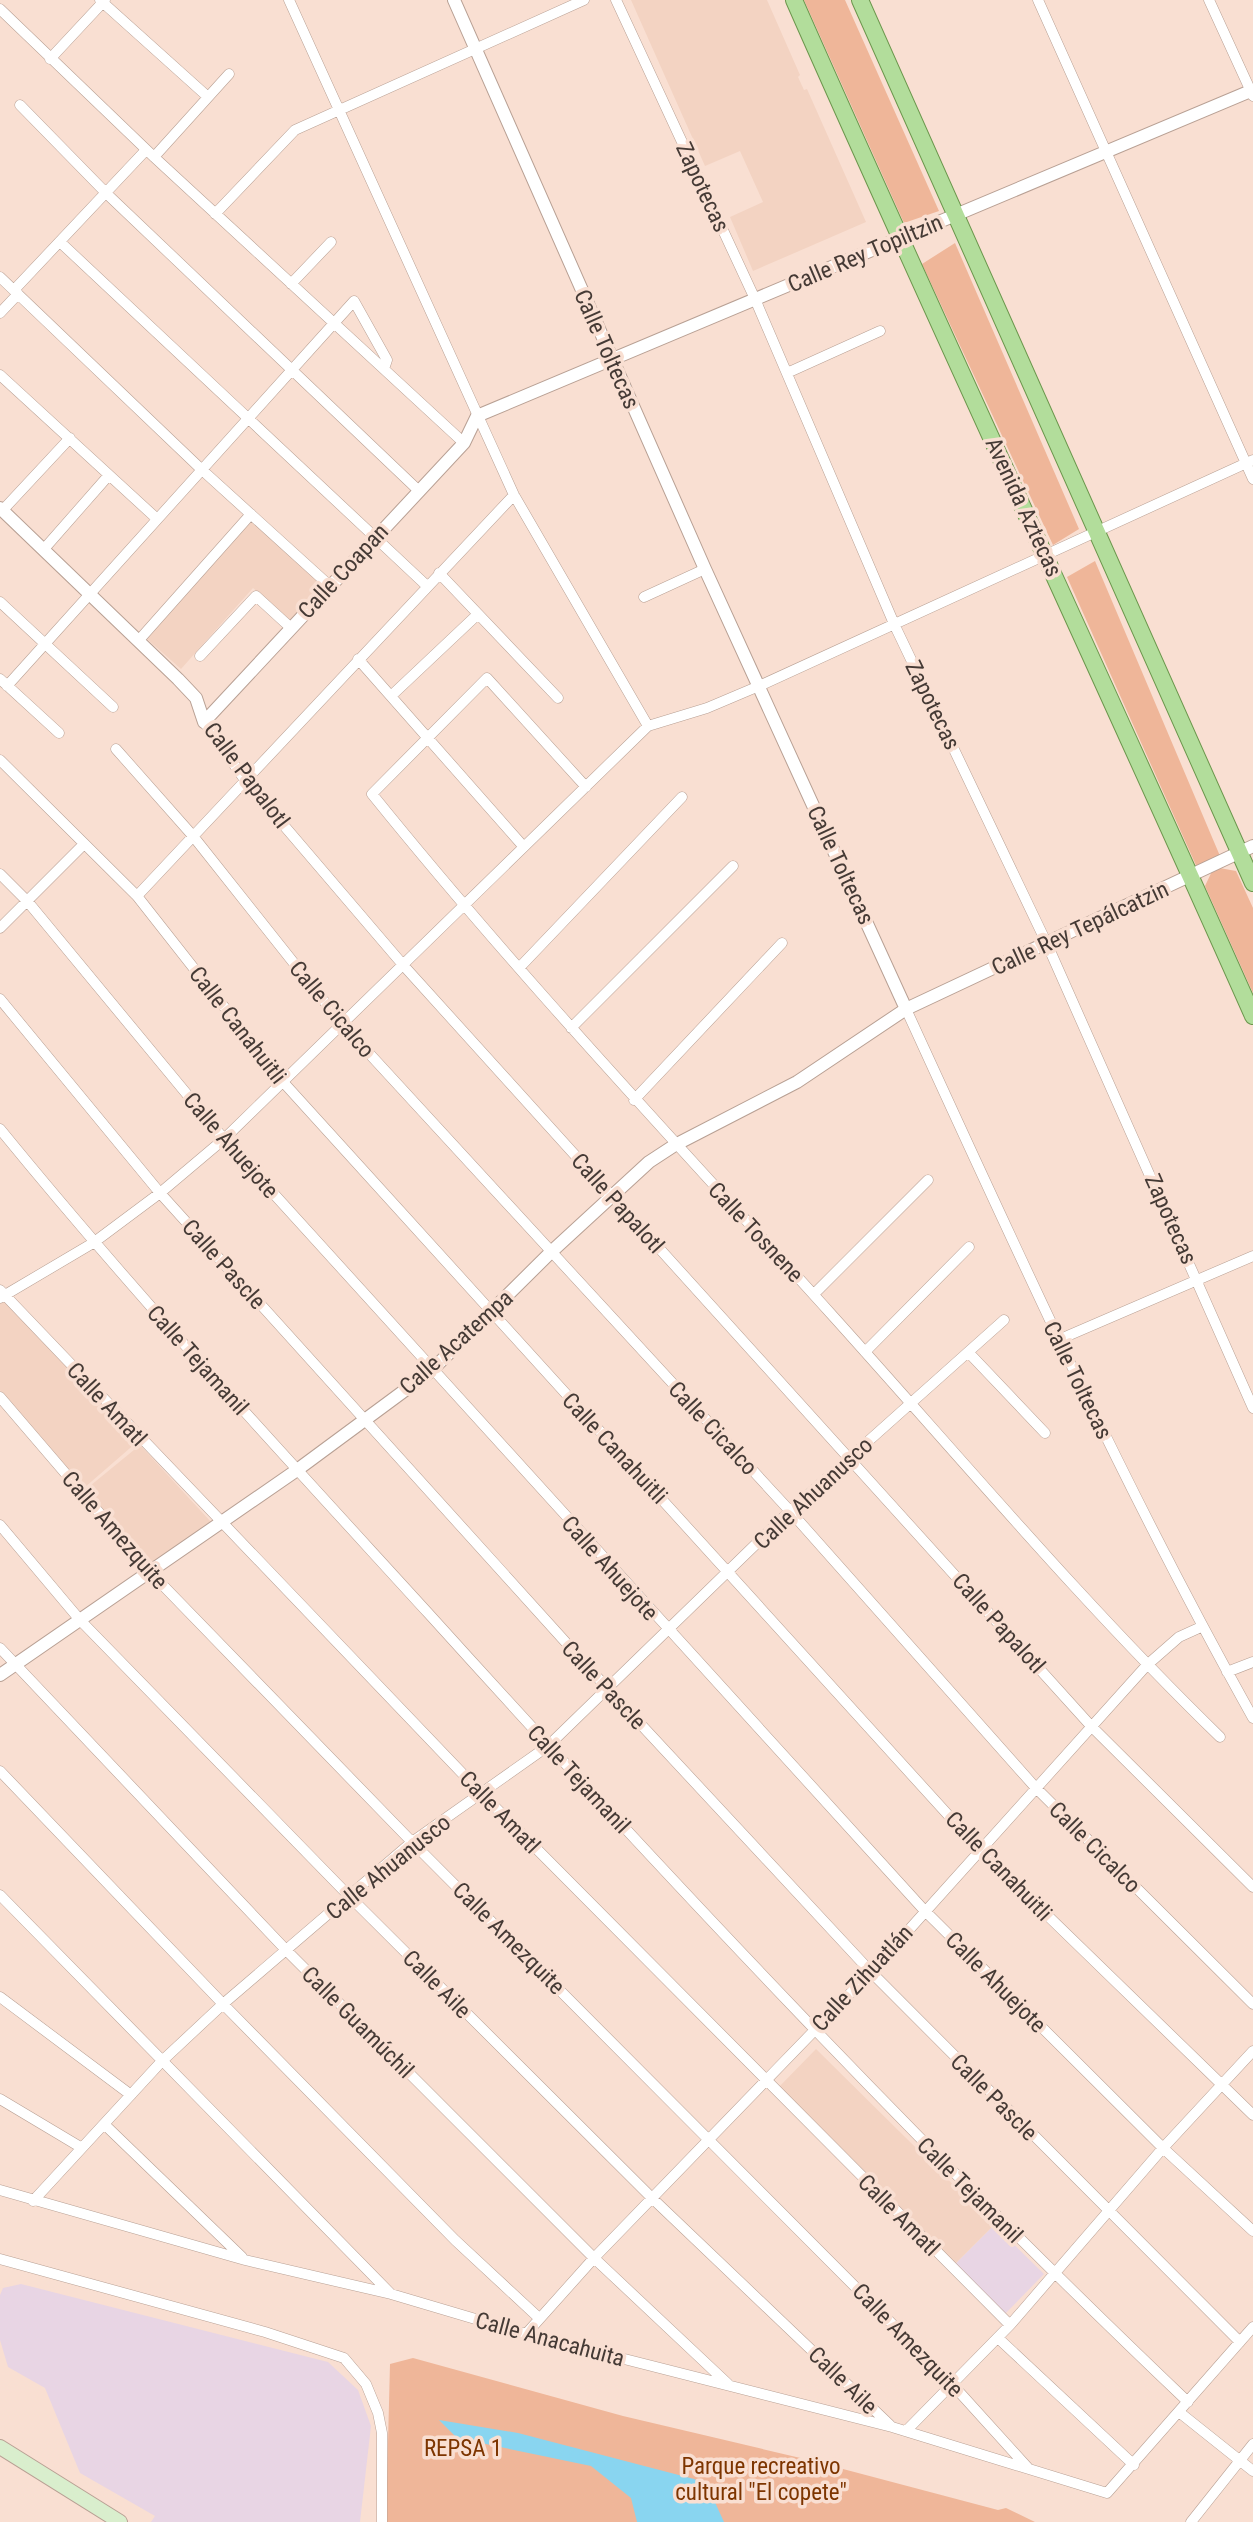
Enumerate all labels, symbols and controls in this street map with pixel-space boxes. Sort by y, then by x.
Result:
street label: Zapotecas [670,138,735,236]
street label: Calle Rey Topiltzin [784,209,947,298]
street label: Calle Toltecas [568,285,645,413]
street label: Avenida Aztecas [980,433,1068,581]
street label: Calle Coapan [293,518,394,624]
street label: Zapotecas [899,656,966,754]
street label: Calle Papalotl [198,717,295,834]
street label: Calle Toltecas [801,802,880,929]
street label: Calle Rey Tepálcatzin [987,876,1173,981]
street label: Calle Cicalco [283,955,380,1063]
street label: Calle Canahuitli [183,961,292,1089]
street label: Calle Ahuejote [177,1087,284,1204]
street label: Calle Papalotl [566,1148,670,1259]
street label: Zapotecas [1139,1170,1202,1268]
street label: Calle Tosnene [702,1177,809,1288]
street label: Calle Pascle [176,1214,271,1315]
street label: Calle Acatempa [394,1285,518,1400]
street label: Calle Tejamanil [141,1300,254,1421]
street label: Calle Toltecas [1037,1317,1118,1443]
street label: Calle Amatl [61,1357,152,1452]
street label: Calle Cicalco [662,1376,763,1481]
street label: Calle Canahuitli [556,1387,673,1509]
street label: Calle Ahuanusco [749,1432,878,1555]
street label: Calle Amezquite [56,1466,173,1595]
street label: Calle Ahuejote [556,1511,664,1626]
street label: Calle Papalotl [947,1568,1051,1679]
street label: Calle Pascle [556,1635,652,1735]
street label: Calle Tejamanil [522,1720,636,1839]
street label: Calle Amatl [454,1765,546,1859]
street label: Calle Cicalco [1043,1796,1146,1899]
street label: Calle Canahuitli [940,1806,1058,1927]
street label: Calle Ahuanusco [321,1809,456,1926]
street label: Calle Amezquite [447,1877,570,2000]
street label: Calle Zihuatlán [806,1920,918,2037]
street label: Calle Ahuejote [940,1926,1052,2038]
street label: Calle Aile [397,1945,476,2024]
street label: Calle Guamúchil [296,1961,419,2084]
street label: Calle Pascle [945,2048,1043,2146]
street label: Calle Tejamanil [911,2132,1028,2249]
street label: Calle Amatl [852,2169,945,2262]
street label: Calle Amezquite [847,2278,969,2403]
street label: Calle Anacahuita [472,2307,627,2372]
street label: Calle Aile [803,2341,883,2420]
park label: REPSA 1 [424,2435,502,2462]
park label: Parque recreativo cultural "El copete" [675,2453,847,2506]

